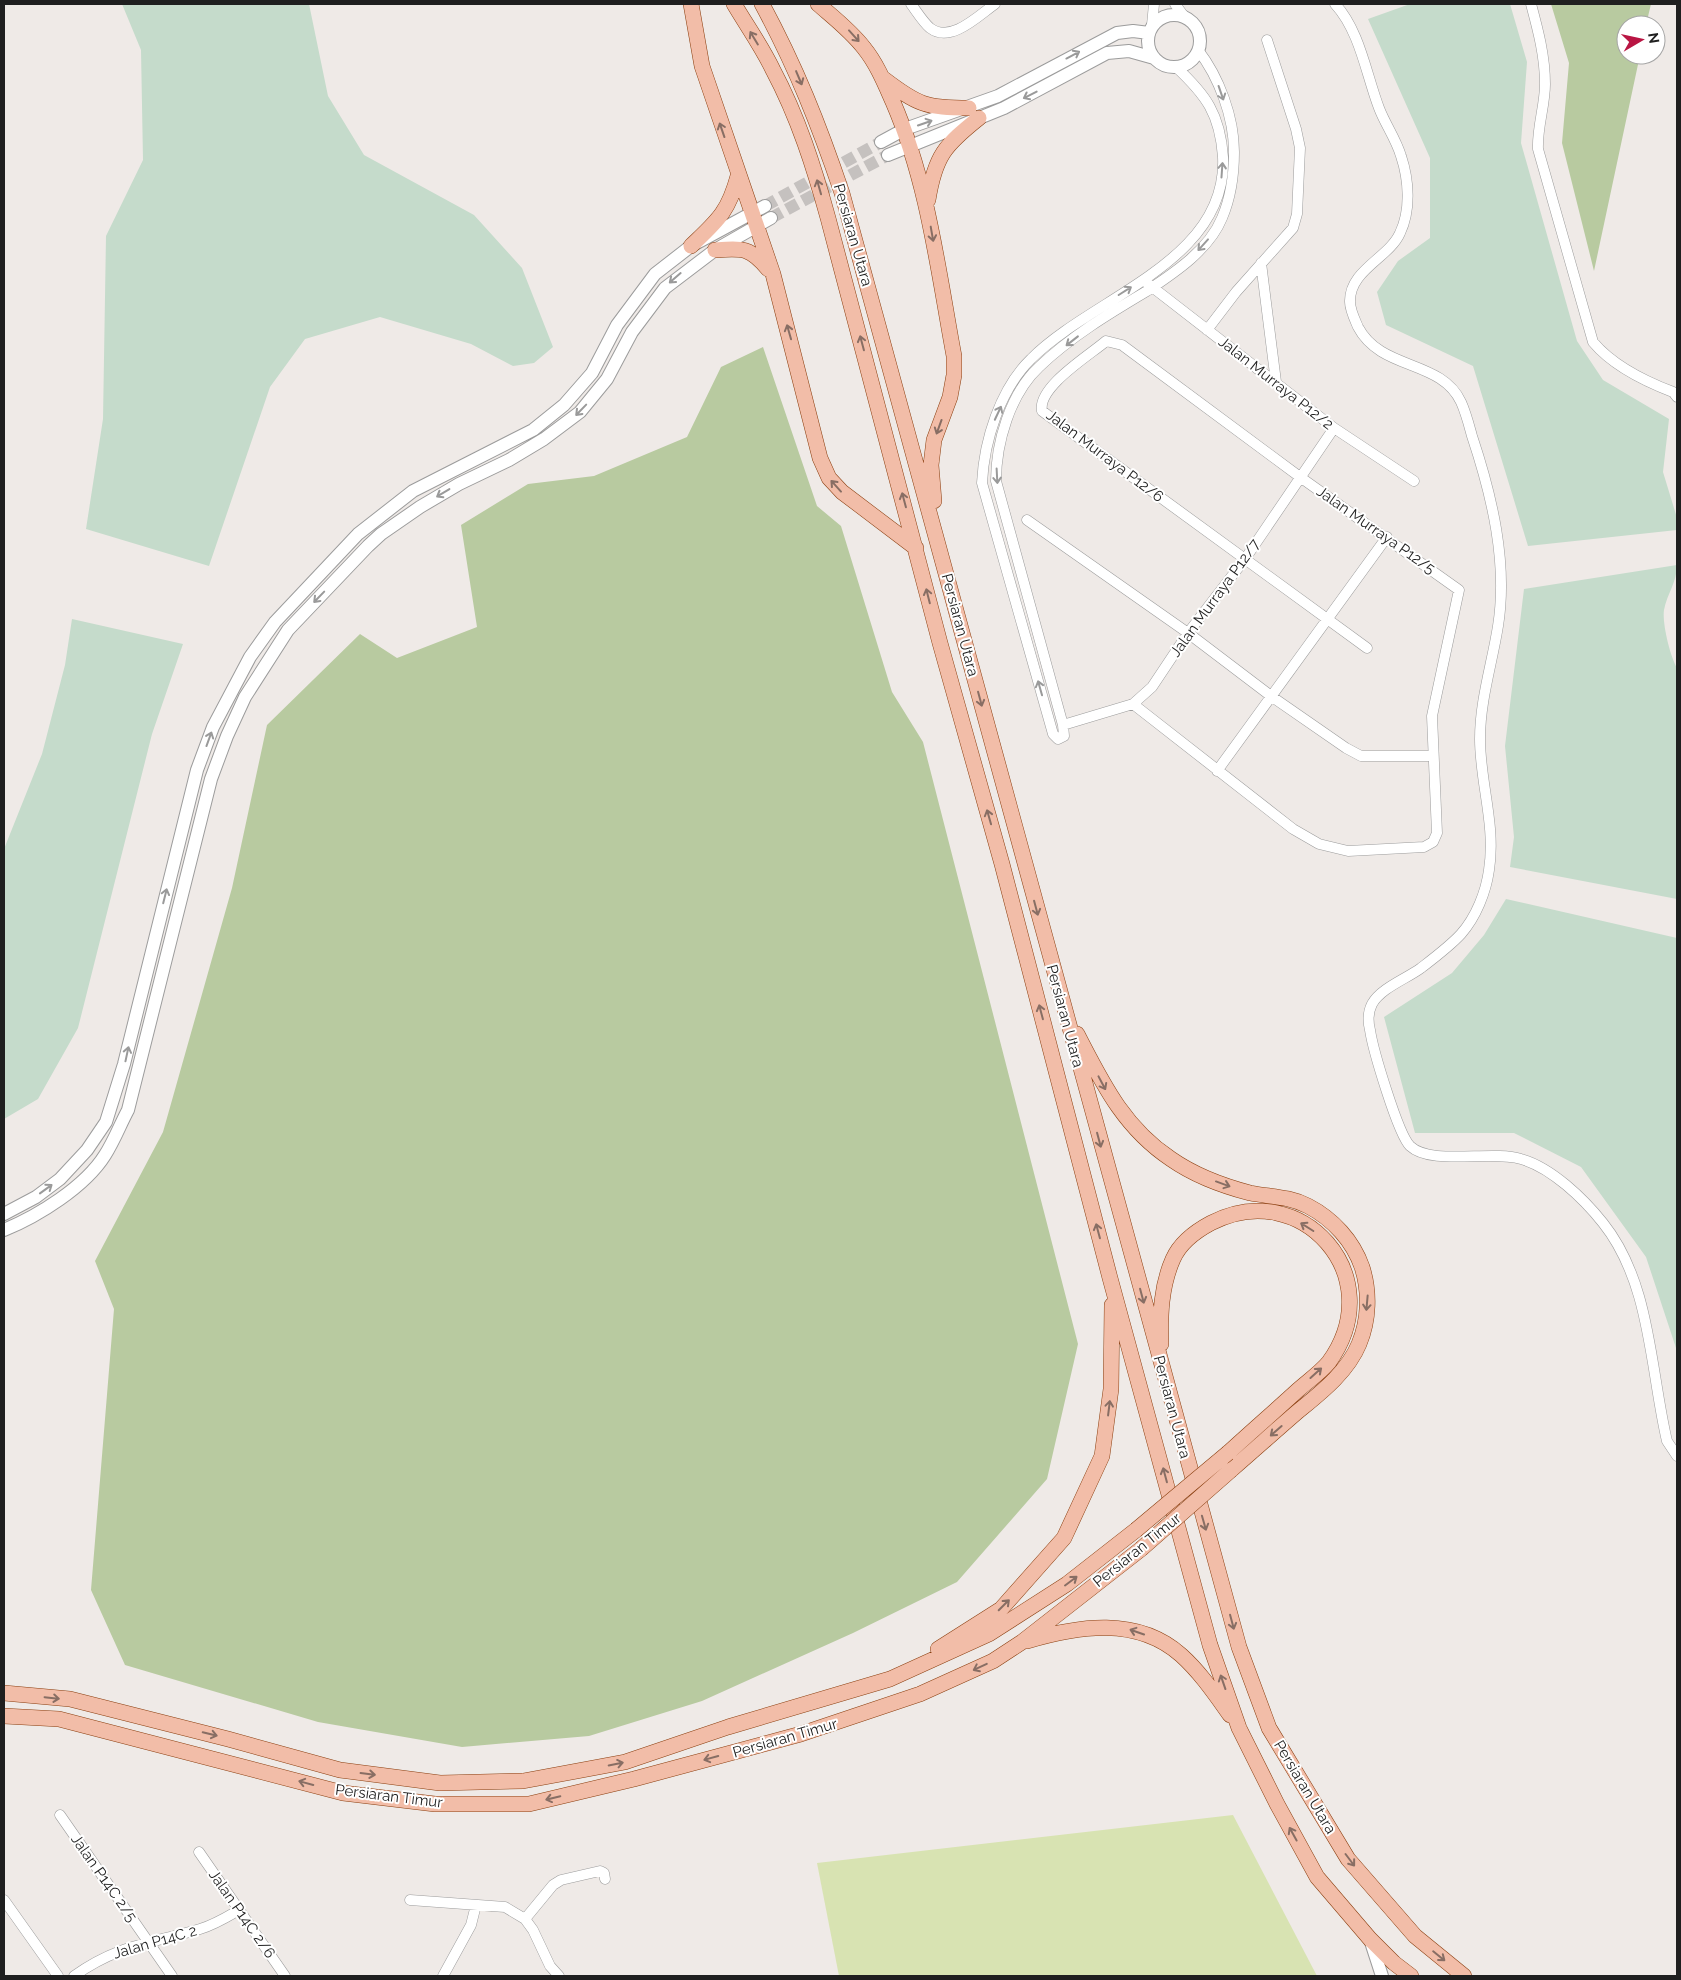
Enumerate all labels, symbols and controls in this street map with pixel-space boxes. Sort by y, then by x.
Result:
north arrow [1616,15,1666,65]
one-way arrow [848,30,860,43]
text: N [1645,31,1663,44]
one-way arrow [749,32,759,46]
one-way arrow [1065,50,1080,60]
one-way arrow [796,71,805,86]
one-way arrow [1217,85,1226,100]
one-way arrow [1022,90,1037,100]
one-way arrow [917,117,933,127]
one-way arrow [717,123,727,139]
one-way arrow [1218,162,1227,178]
one-way arrow [814,179,824,195]
street label: Persiaran Utara [830,182,876,288]
one-way arrow [927,226,937,242]
one-way arrow [1197,239,1209,252]
one-way arrow [669,273,682,284]
one-way arrow [1117,285,1131,295]
one-way arrow [783,324,793,340]
street label: Jalan Murraya P12/2 [1215,333,1337,433]
one-way arrow [1066,335,1079,346]
one-way arrow [857,336,866,352]
one-way arrow [575,403,587,416]
one-way arrow [994,406,1004,421]
street label: Jalan Murraya P12/6 [1043,406,1167,506]
one-way arrow [934,419,943,434]
one-way arrow [992,468,1001,484]
one-way arrow [830,479,842,492]
street label: Jalan Murraya P12/5 [1313,482,1439,578]
one-way arrow [436,489,450,499]
one-way arrow [898,493,908,509]
street label: Jalan Murraya P12/7 [1166,536,1264,660]
street label: Persiaran Utara [938,572,982,678]
one-way arrow [923,588,932,604]
one-way arrow [313,591,325,604]
one-way arrow [1034,680,1044,696]
one-way arrow [976,691,985,707]
one-way arrow [205,732,214,747]
one-way arrow [983,809,993,825]
one-way arrow [161,888,170,904]
one-way arrow [1032,900,1041,916]
street label: Persiaran Utara [1043,963,1087,1069]
one-way arrow [1035,1005,1045,1021]
one-way arrow [123,1046,132,1062]
one-way arrow [1097,1075,1107,1090]
one-way arrow [1095,1131,1105,1147]
one-way arrow [1215,1180,1231,1189]
one-way arrow [39,1184,53,1194]
one-way arrow [1301,1221,1315,1231]
one-way arrow [1092,1223,1102,1239]
one-way arrow [1138,1288,1147,1304]
one-way arrow [1363,1295,1372,1311]
street label: Persiaran Utara [1150,1354,1194,1460]
one-way arrow [1310,1368,1323,1379]
one-way arrow [1104,1400,1114,1416]
one-way arrow [1270,1425,1283,1436]
one-way arrow [1160,1468,1169,1484]
street label: Persiaran Timur [1089,1509,1185,1591]
one-way arrow [1200,1514,1210,1530]
one-way arrow [1064,1576,1078,1586]
one-way arrow [998,1598,1010,1611]
one-way arrow [1228,1613,1237,1629]
one-way arrow [1129,1627,1145,1636]
one-way arrow [973,1662,988,1672]
one-way arrow [1218,1675,1227,1690]
one-way arrow [44,1693,60,1703]
street label: Persiaran Timur [731,1714,840,1762]
one-way arrow [202,1730,218,1739]
street label: Persiaran Utara [1270,1737,1340,1837]
one-way arrow [703,1754,719,1764]
one-way arrow [607,1758,623,1768]
one-way arrow [359,1769,375,1779]
one-way arrow [298,1778,314,1788]
street label: Persiaran Timur [334,1780,444,1812]
one-way arrow [546,1794,562,1803]
one-way arrow [1288,1828,1298,1842]
street label: Jalan P14C 2/5 [67,1831,141,1925]
one-way arrow [1345,1853,1355,1867]
street label: Jalan P14C 2/6 [205,1866,279,1962]
street label: Jalan P14C 2 [111,1921,199,1962]
one-way arrow [1433,1951,1446,1962]

